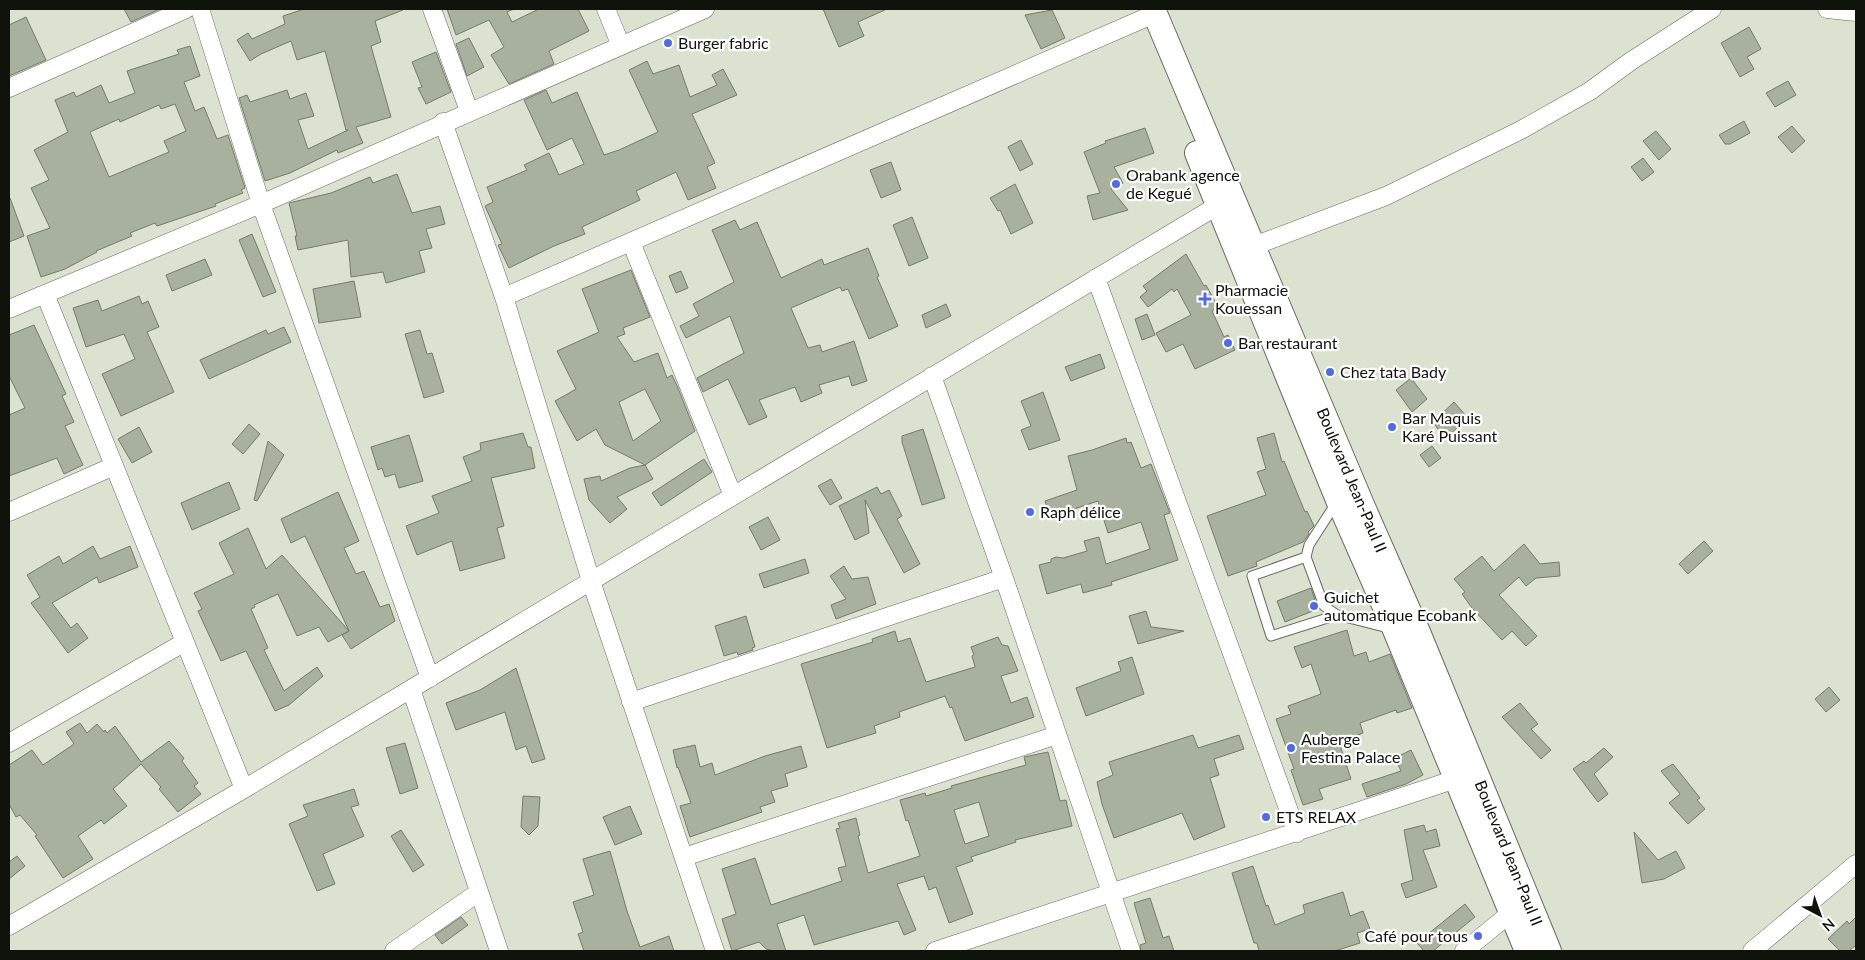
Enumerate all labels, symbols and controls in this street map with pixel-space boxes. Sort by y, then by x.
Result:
place label: Burger fabric [678,33,769,52]
marker: Burger fabric [662,37,674,49]
place label: Orabank agence de Kegué [1126,165,1240,202]
marker: Orabank agence de Kegué [1110,178,1122,190]
place label: Pharmacie Kouessan [1215,280,1288,317]
marker: Pharmacie Kouessan [1199,293,1211,305]
place label: Bar restaurant [1238,333,1338,352]
marker: Bar restaurant [1222,337,1234,349]
place label: Chez tata Bady [1340,362,1447,381]
marker: Chez tata Bady [1324,366,1336,378]
street label: Boulevard Jean-Paul II [1313,405,1392,555]
place label: Bar Maquis Karé Puissant [1402,408,1497,445]
marker: Bar Maquis Karé Puissant [1386,421,1398,433]
place label: Raph délice [1040,502,1121,521]
marker: Raph délice [1024,506,1036,518]
place label: Guichet automatique Ecobank [1324,587,1477,624]
marker: Guichet automatique Ecobank [1308,600,1320,612]
place label: Auberge Festina Palace [1301,729,1401,766]
marker: Auberge Festina Palace [1285,742,1297,754]
street label: Boulevard Jean-Paul II [1472,777,1547,928]
place label: ETS RELAX [1276,807,1357,826]
marker: ETS RELAX [1260,811,1272,823]
north arrow [1795,890,1845,940]
text: N [1819,915,1839,935]
place label: Café pour tous [1364,926,1468,945]
marker: Café pour tous [1472,930,1484,942]

